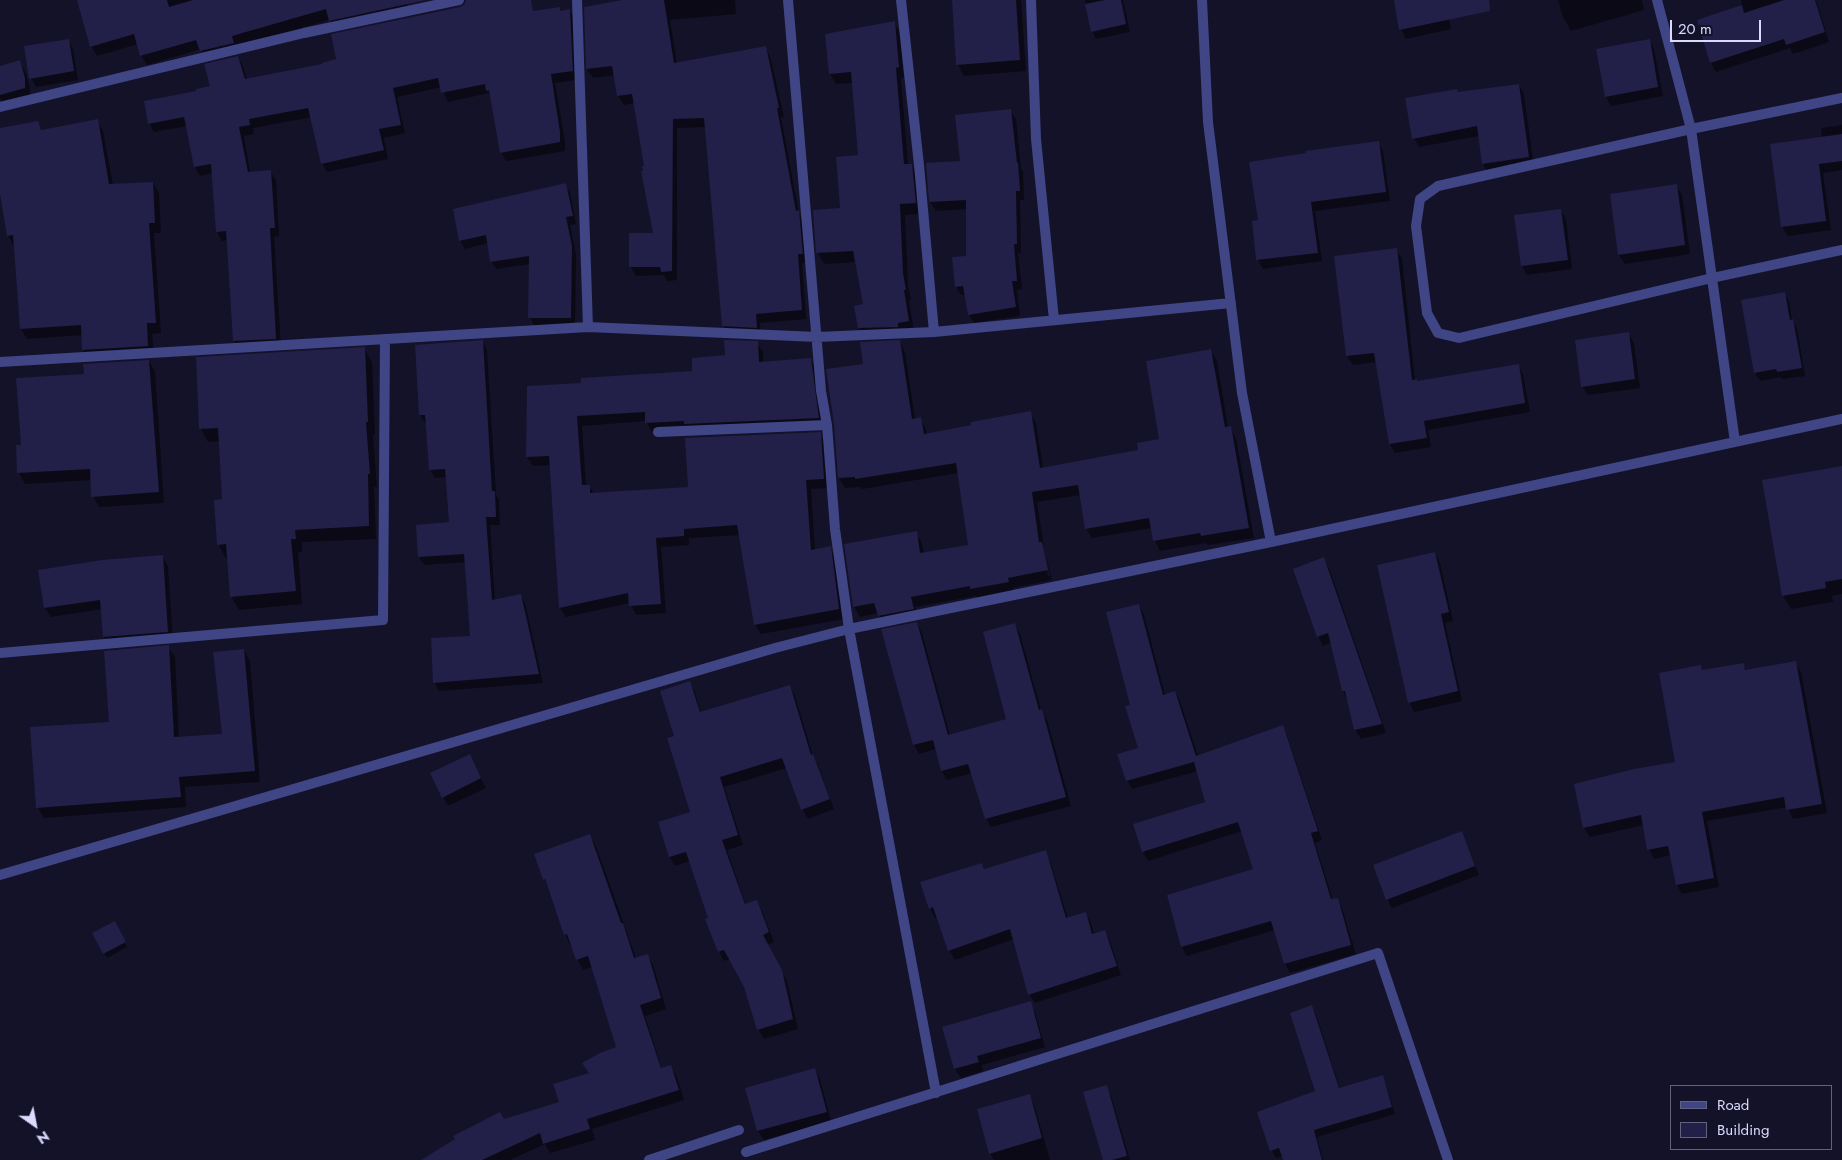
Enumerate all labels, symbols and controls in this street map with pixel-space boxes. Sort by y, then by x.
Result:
scale bar [1672,10,1763,42]
text: 20 m [1678,18,1712,40]
legend [1670,1085,1832,1150]
text: Road [1717,1094,1749,1116]
north arrow [10,1100,60,1150]
text: Building [1717,1119,1769,1141]
text: N [33,1126,53,1149]

